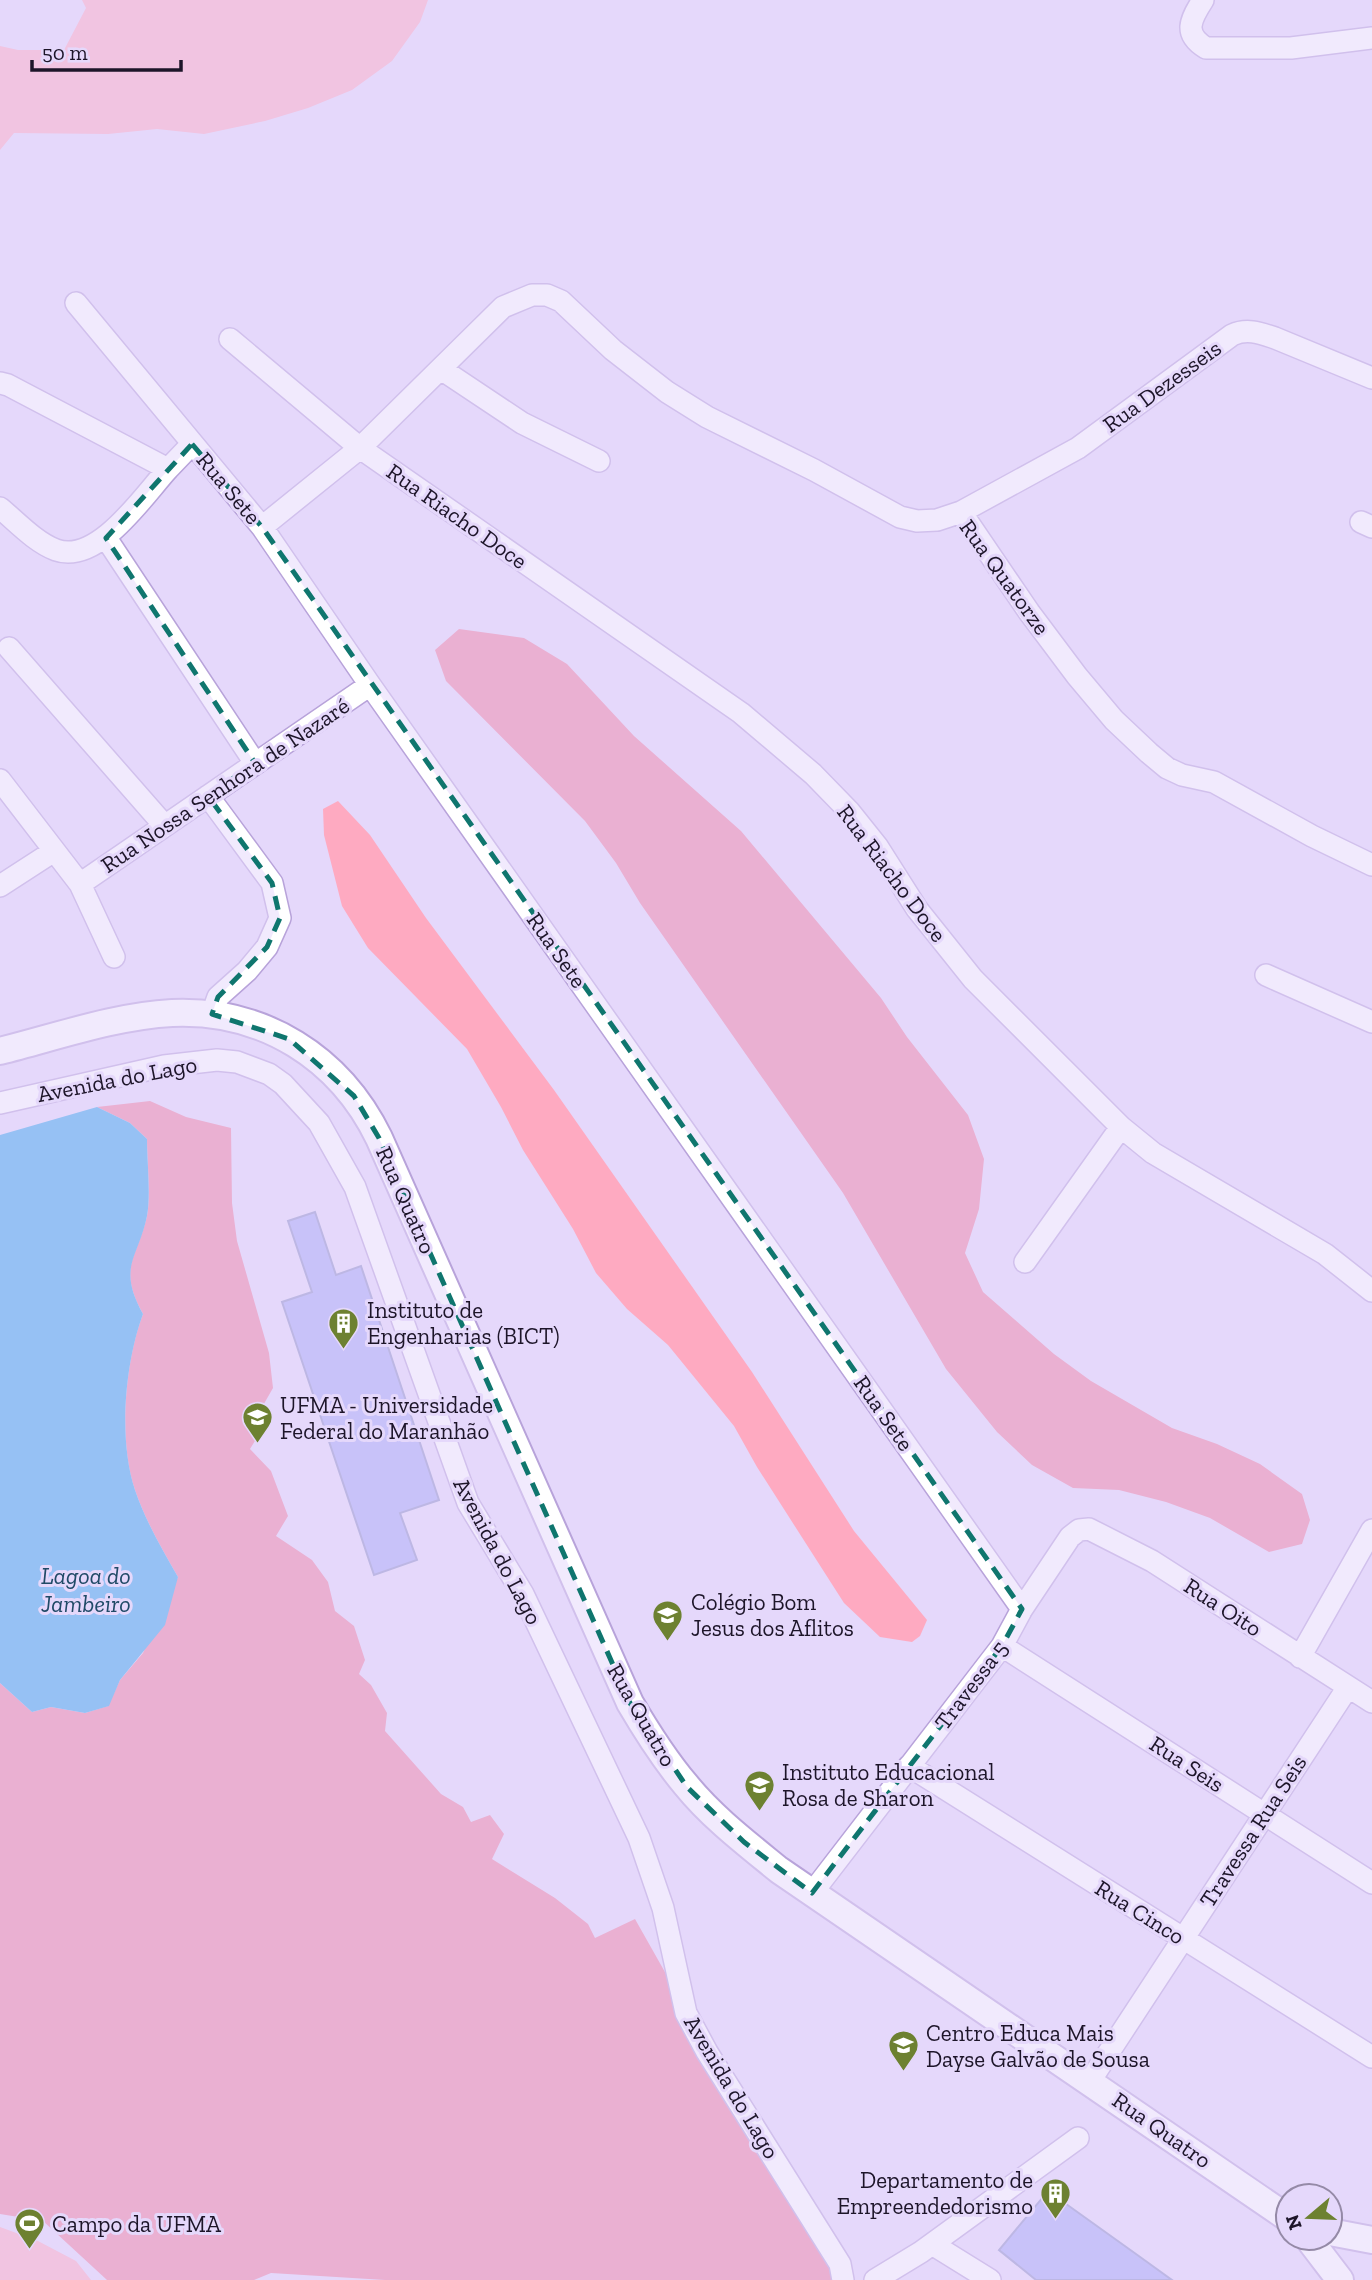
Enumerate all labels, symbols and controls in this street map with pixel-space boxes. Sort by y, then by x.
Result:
scale bar [32,28,180,72]
text: 50 m [42,40,88,65]
street label: Rua Dezesseis [1097,334,1227,438]
street label: Rua Sete [191,446,267,530]
street label: Rua Riacho Doce [381,457,533,575]
street label: Rua Quatorze [954,514,1056,640]
street label: Rua Nossa Senhora de Nazaré [95,691,355,879]
street label: Rua Riacho Doce [831,799,953,947]
street label: Rua Sete [521,907,593,993]
street label: Avenida do Lago [35,1050,199,1108]
street label: Rua Quatro [370,1142,442,1258]
place label: Instituto de Engenharias (BICT) [367,1296,560,1350]
building icon: Instituto de Engenharias (BICT) [327,1306,361,1350]
street label: Rua Sete [848,1370,920,1456]
place label: UFMA - Universidade Federal do Maranhão [280,1391,493,1445]
school or university icon: UFMA - Universidade Federal do Maranhão [240,1401,274,1445]
street label: Avenida do Lago [448,1473,548,1629]
water label: Lagoa do Jambeiro [40,1561,131,1618]
street label: Rua Oito [1179,1572,1267,1642]
place label: Colégio Bom Jesus dos Aflitos [691,1588,854,1642]
school or university icon: Colégio Bom Jesus dos Aflitos [651,1598,685,1642]
street label: Travessa 5 [928,1635,1014,1735]
street label: Rua Quatro [601,1658,683,1772]
street label: Rua Seis [1145,1730,1229,1798]
street label: Travessa Rua Seis [1193,1750,1313,1912]
place label: Instituto Educacional Rosa de Sharon [782,1758,995,1812]
school or university icon: Instituto Educacional Rosa de Sharon [742,1768,776,1812]
street label: Rua Cinco [1090,1874,1190,1950]
street label: Avenida do Lago [678,2010,786,2164]
place label: Centro Educa Mais Dayse Galvão de Sousa [926,2019,1150,2073]
school or university icon: Centro Educa Mais Dayse Galvão de Sousa [886,2029,920,2073]
street label: Rua Quatro [1107,2086,1217,2174]
place label: Departamento de Empreendedorismo [837,2166,1033,2220]
building icon: Departamento de Empreendedorismo [1039,2176,1073,2220]
north arrow [1274,2182,1344,2252]
sports icon: Campo da UFMA [12,2207,46,2251]
place label: Campo da UFMA [52,2210,222,2238]
text: N [1280,2212,1307,2233]

